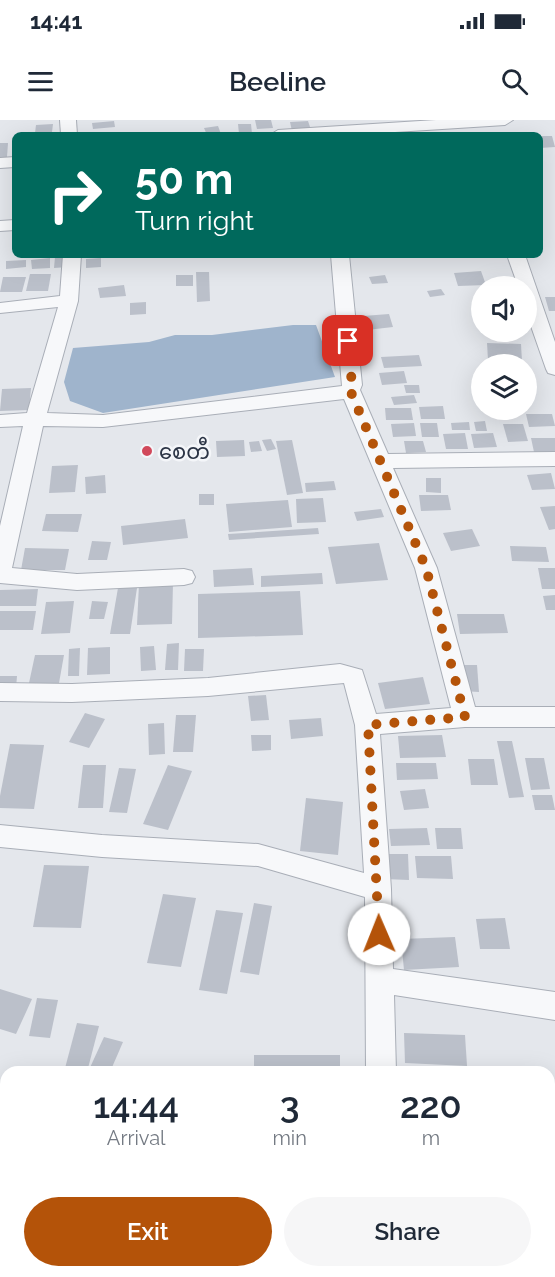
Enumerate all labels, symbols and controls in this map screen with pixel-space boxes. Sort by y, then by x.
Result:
text: 14:41 [30,8,82,34]
icon: menu [24,65,57,98]
icon: search [498,65,531,98]
text: Beeline [229,66,326,97]
text: 50 m [135,155,233,204]
icon: right [36,156,114,234]
text: Turn right [135,205,254,236]
map controls [471,276,537,420]
button: sound [471,276,537,342]
pin [322,315,373,366]
icon: arrive [331,324,364,357]
button: layers [471,354,537,420]
place label: စေတီ [159,436,210,464]
marker: စေတီ [140,444,154,458]
position arrow [347,902,411,966]
text: 14:44 [93,1084,179,1126]
text: 3 [280,1084,299,1126]
text: 220 [400,1084,462,1126]
text: Arrival [107,1126,166,1150]
text: min [272,1126,307,1150]
text: m [422,1126,440,1150]
button: Exit [24,1197,272,1266]
button: Share [284,1197,531,1266]

